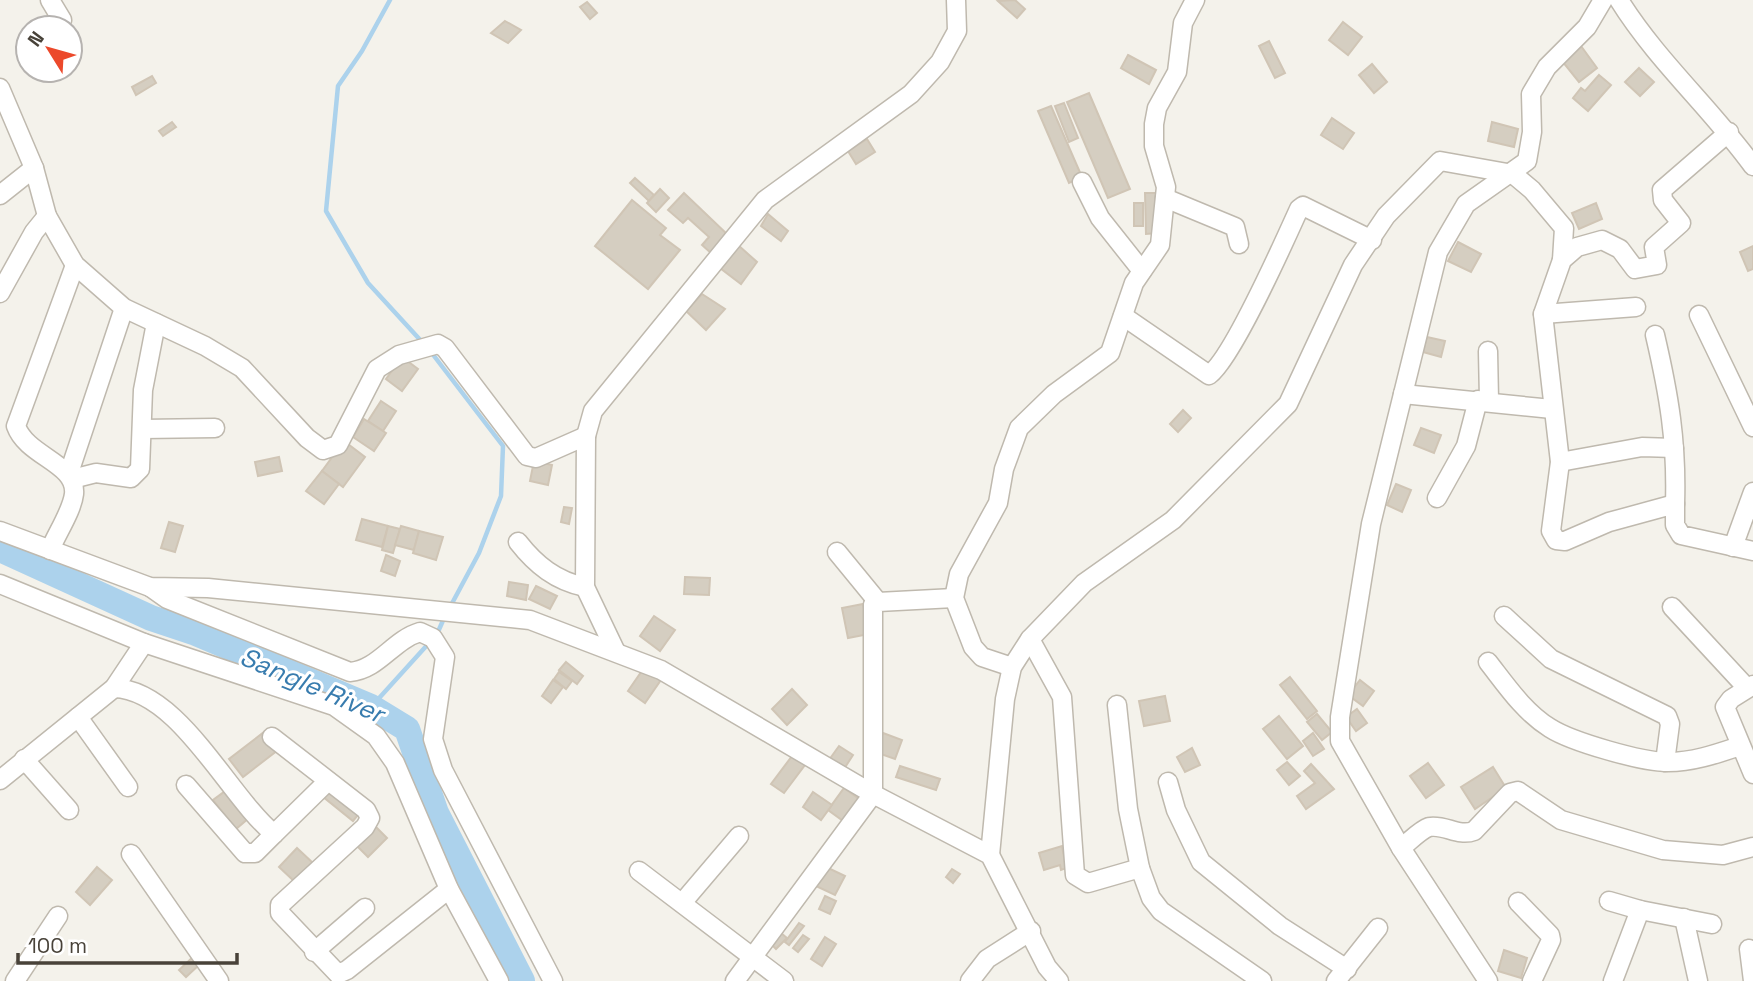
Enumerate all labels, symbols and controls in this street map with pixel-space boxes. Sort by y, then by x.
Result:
north arrow [14,14,84,84]
text: N [22,26,50,52]
water label: Sangle River [235,639,392,732]
scale bar [18,922,236,966]
text: 100 m [28,932,87,959]

